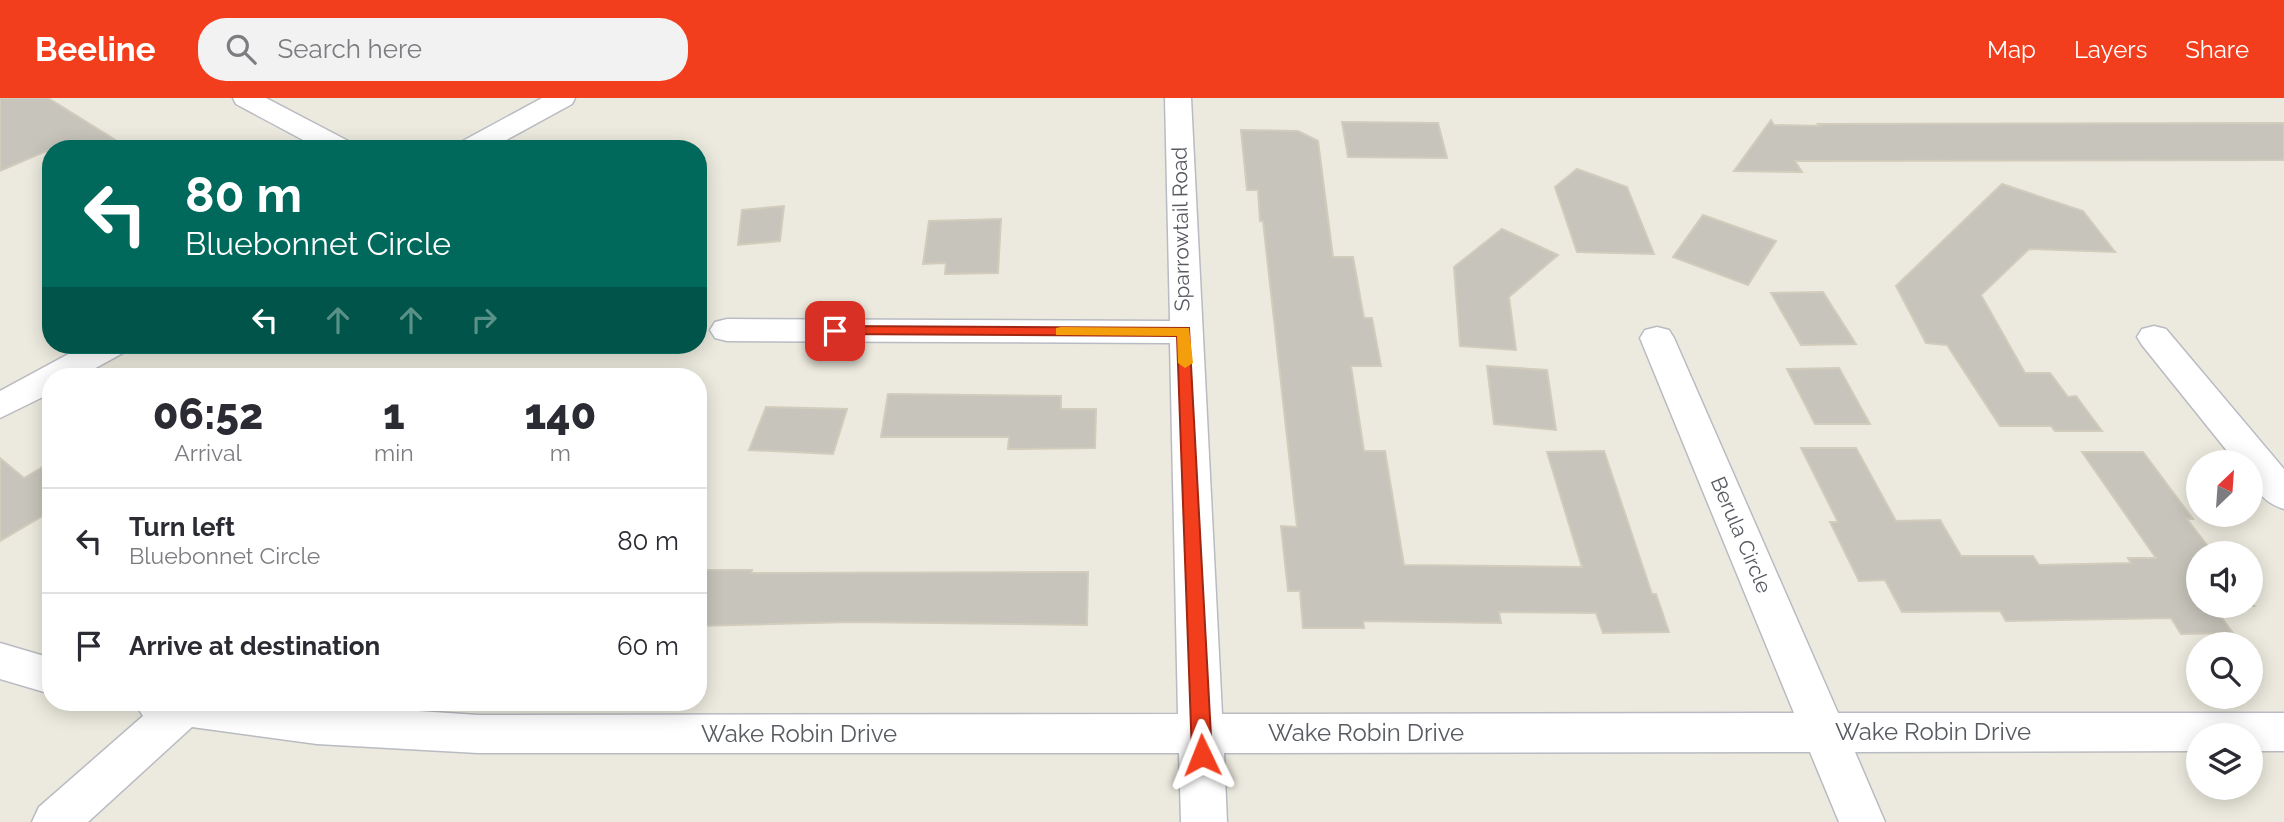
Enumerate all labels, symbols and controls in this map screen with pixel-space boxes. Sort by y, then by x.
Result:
search box [198,18,688,81]
text: Beeline [35,30,156,69]
icon: search [222,30,260,68]
text: Search here [278,34,422,64]
text: Map [1987,35,2036,64]
text: Layers [2074,35,2147,64]
text: Share [2185,35,2249,64]
street label: Sparrowtail Road [1167,146,1194,312]
text: 80 m [185,166,302,223]
icon: left [70,168,161,259]
text: Bluebonnet Circle [185,225,451,262]
icon: left [246,301,284,339]
icon: ahead [319,301,357,339]
icon: ahead [392,301,430,339]
icon: right [465,301,503,339]
pin [805,301,865,361]
icon: arrive [816,312,854,350]
text: 06:52 [153,390,263,439]
text: 1 [383,390,405,439]
text: 140 [524,390,596,439]
text: Arrival [174,439,242,466]
text: min [374,439,414,466]
text: m [550,439,571,466]
north arrow [2186,450,2263,527]
map controls [2186,450,2263,800]
street label: Berula Circle [1706,473,1777,597]
text: Turn left [129,512,235,542]
icon: left [70,522,108,560]
text: 80 m [617,526,679,556]
button: sound [2186,541,2263,618]
text: Bluebonnet Circle [129,542,320,569]
icon: arrive [70,627,108,665]
text: Arrive at destination [129,631,380,661]
text: 60 m [617,631,679,661]
button: search [2186,632,2263,709]
street label: Wake Robin Drive [1835,717,2031,746]
position arrow [1165,718,1239,792]
street label: Wake Robin Drive [1268,718,1464,747]
street label: Wake Robin Drive [701,719,897,748]
button: layers [2186,723,2263,800]

